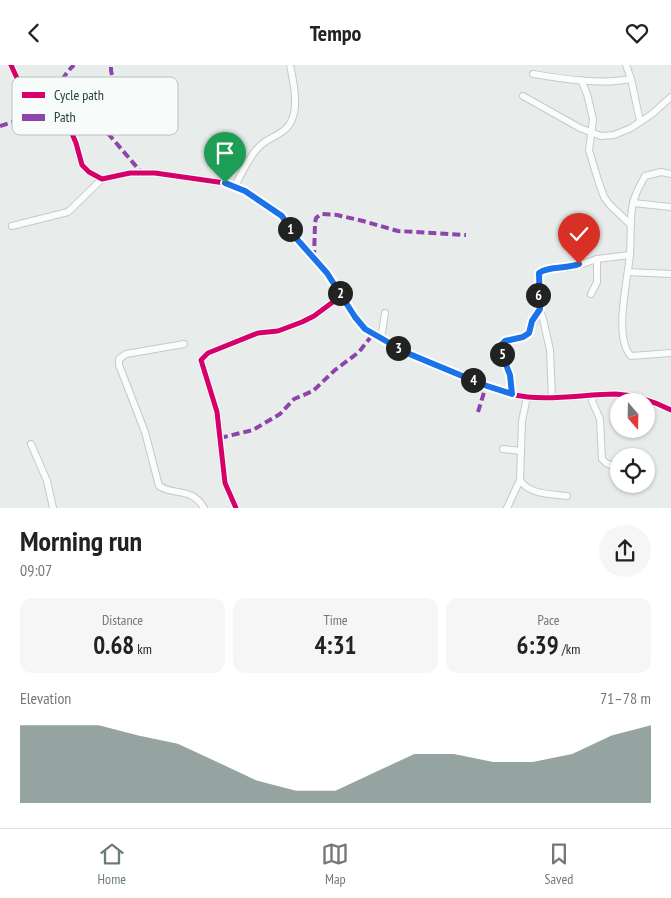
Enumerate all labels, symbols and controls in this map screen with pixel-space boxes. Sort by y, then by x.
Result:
icon: back [20,19,48,47]
text: Tempo [310,19,361,47]
icon: heart [623,19,651,47]
legend [12,77,178,135]
text: Cycle path [54,86,104,104]
text: Path [54,108,76,126]
pin [204,132,246,183]
icon: arrive [211,139,239,167]
pin [558,213,600,264]
pin: 1 [278,217,302,241]
text: 1 [287,220,294,238]
icon: check [565,220,593,248]
pin: 2 [328,281,352,305]
pin: 6 [526,283,550,307]
text: 2 [337,284,344,302]
text: 6 [535,286,542,304]
pin: 3 [386,335,410,361]
text: 3 [395,339,402,357]
pin: 5 [490,341,514,367]
text: 5 [499,345,506,363]
pin: 4 [460,367,486,393]
text: 4 [470,371,477,389]
north arrow [610,393,655,437]
map controls [610,393,655,493]
button: locate [610,448,655,493]
text: Morning run [20,522,142,559]
button: share [599,525,651,577]
text: 09:07 [20,560,52,580]
text: Distance [102,611,143,629]
text: Time [323,611,348,629]
text: Pace [537,611,560,629]
text: 0.68 [93,629,134,661]
text: 4:31 [314,629,357,661]
text: 6:39 [517,629,559,661]
text: km [134,640,152,658]
text: /km [559,640,580,658]
text: Elevation [20,688,71,708]
text: 71–78 m [600,688,651,708]
tab: Home [98,840,126,888]
tab: Map [321,840,349,888]
tab: Saved [545,840,573,888]

